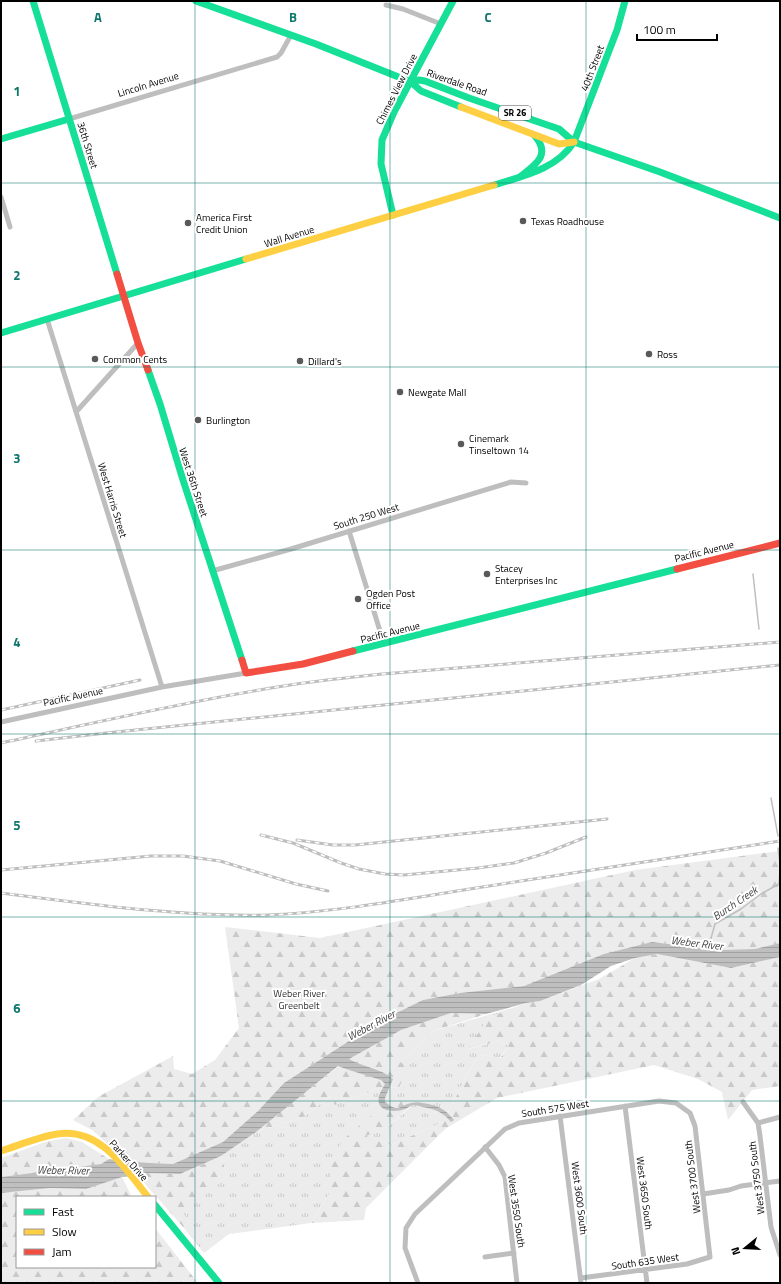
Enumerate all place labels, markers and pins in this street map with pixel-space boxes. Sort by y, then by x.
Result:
place label: America First Credit Union [196,210,252,237]
place label: Texas Roadhouse [531,214,604,229]
marker: Texas Roadhouse [518,216,528,226]
marker: America First Credit Union [183,218,193,228]
place label: Ross [657,347,678,362]
marker: Ross [644,349,654,359]
place label: Common Cents [103,352,167,367]
marker: Common Cents [90,354,100,364]
place label: Dillard's [308,354,342,369]
marker: Dillard's [295,356,305,366]
place label: Newgate Mall [408,385,466,400]
marker: Newgate Mall [395,387,405,397]
place label: Burlington [206,413,250,428]
marker: Burlington [193,415,203,425]
place label: Cinemark Tinseltown 14 [469,431,529,458]
marker: Cinemark Tinseltown 14 [456,439,466,449]
place label: Stacey Enterprises Inc [495,561,558,588]
marker: Stacey Enterprises Inc [482,569,492,579]
place label: Ogden Post Office [366,586,415,613]
marker: Ogden Post Office [353,594,363,604]

